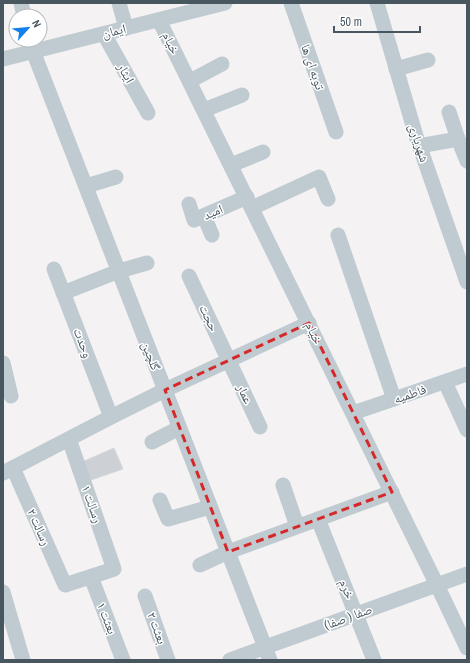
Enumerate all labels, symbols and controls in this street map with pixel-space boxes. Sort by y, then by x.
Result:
north arrow [8,8,48,48]
scale bar [334,8,420,34]
text: 50 m [340,14,362,30]
text: N [29,17,45,30]
street label: ایمان [100,20,128,42]
street label: خیام [158,29,184,57]
street label: توبه ای ها [297,42,329,92]
street label: ایثار [113,59,138,86]
street label: شهریاری [405,122,433,164]
street label: امید [201,200,225,224]
street label: حجت [195,302,223,334]
street label: خیام [301,319,327,347]
street label: وحدت [70,326,96,360]
street label: گلچین [138,339,164,373]
street label: عمار [233,380,257,407]
street label: فاطمیه [392,381,428,407]
street label: رسالت ۱ [78,483,106,525]
street label: رسالت ۲ [23,506,55,548]
street label: خرم [335,577,359,601]
street label: بعثت ۱ [93,600,121,636]
street label: صفا ( صفا) [322,600,374,634]
street label: بعثت ۲ [143,610,171,646]

